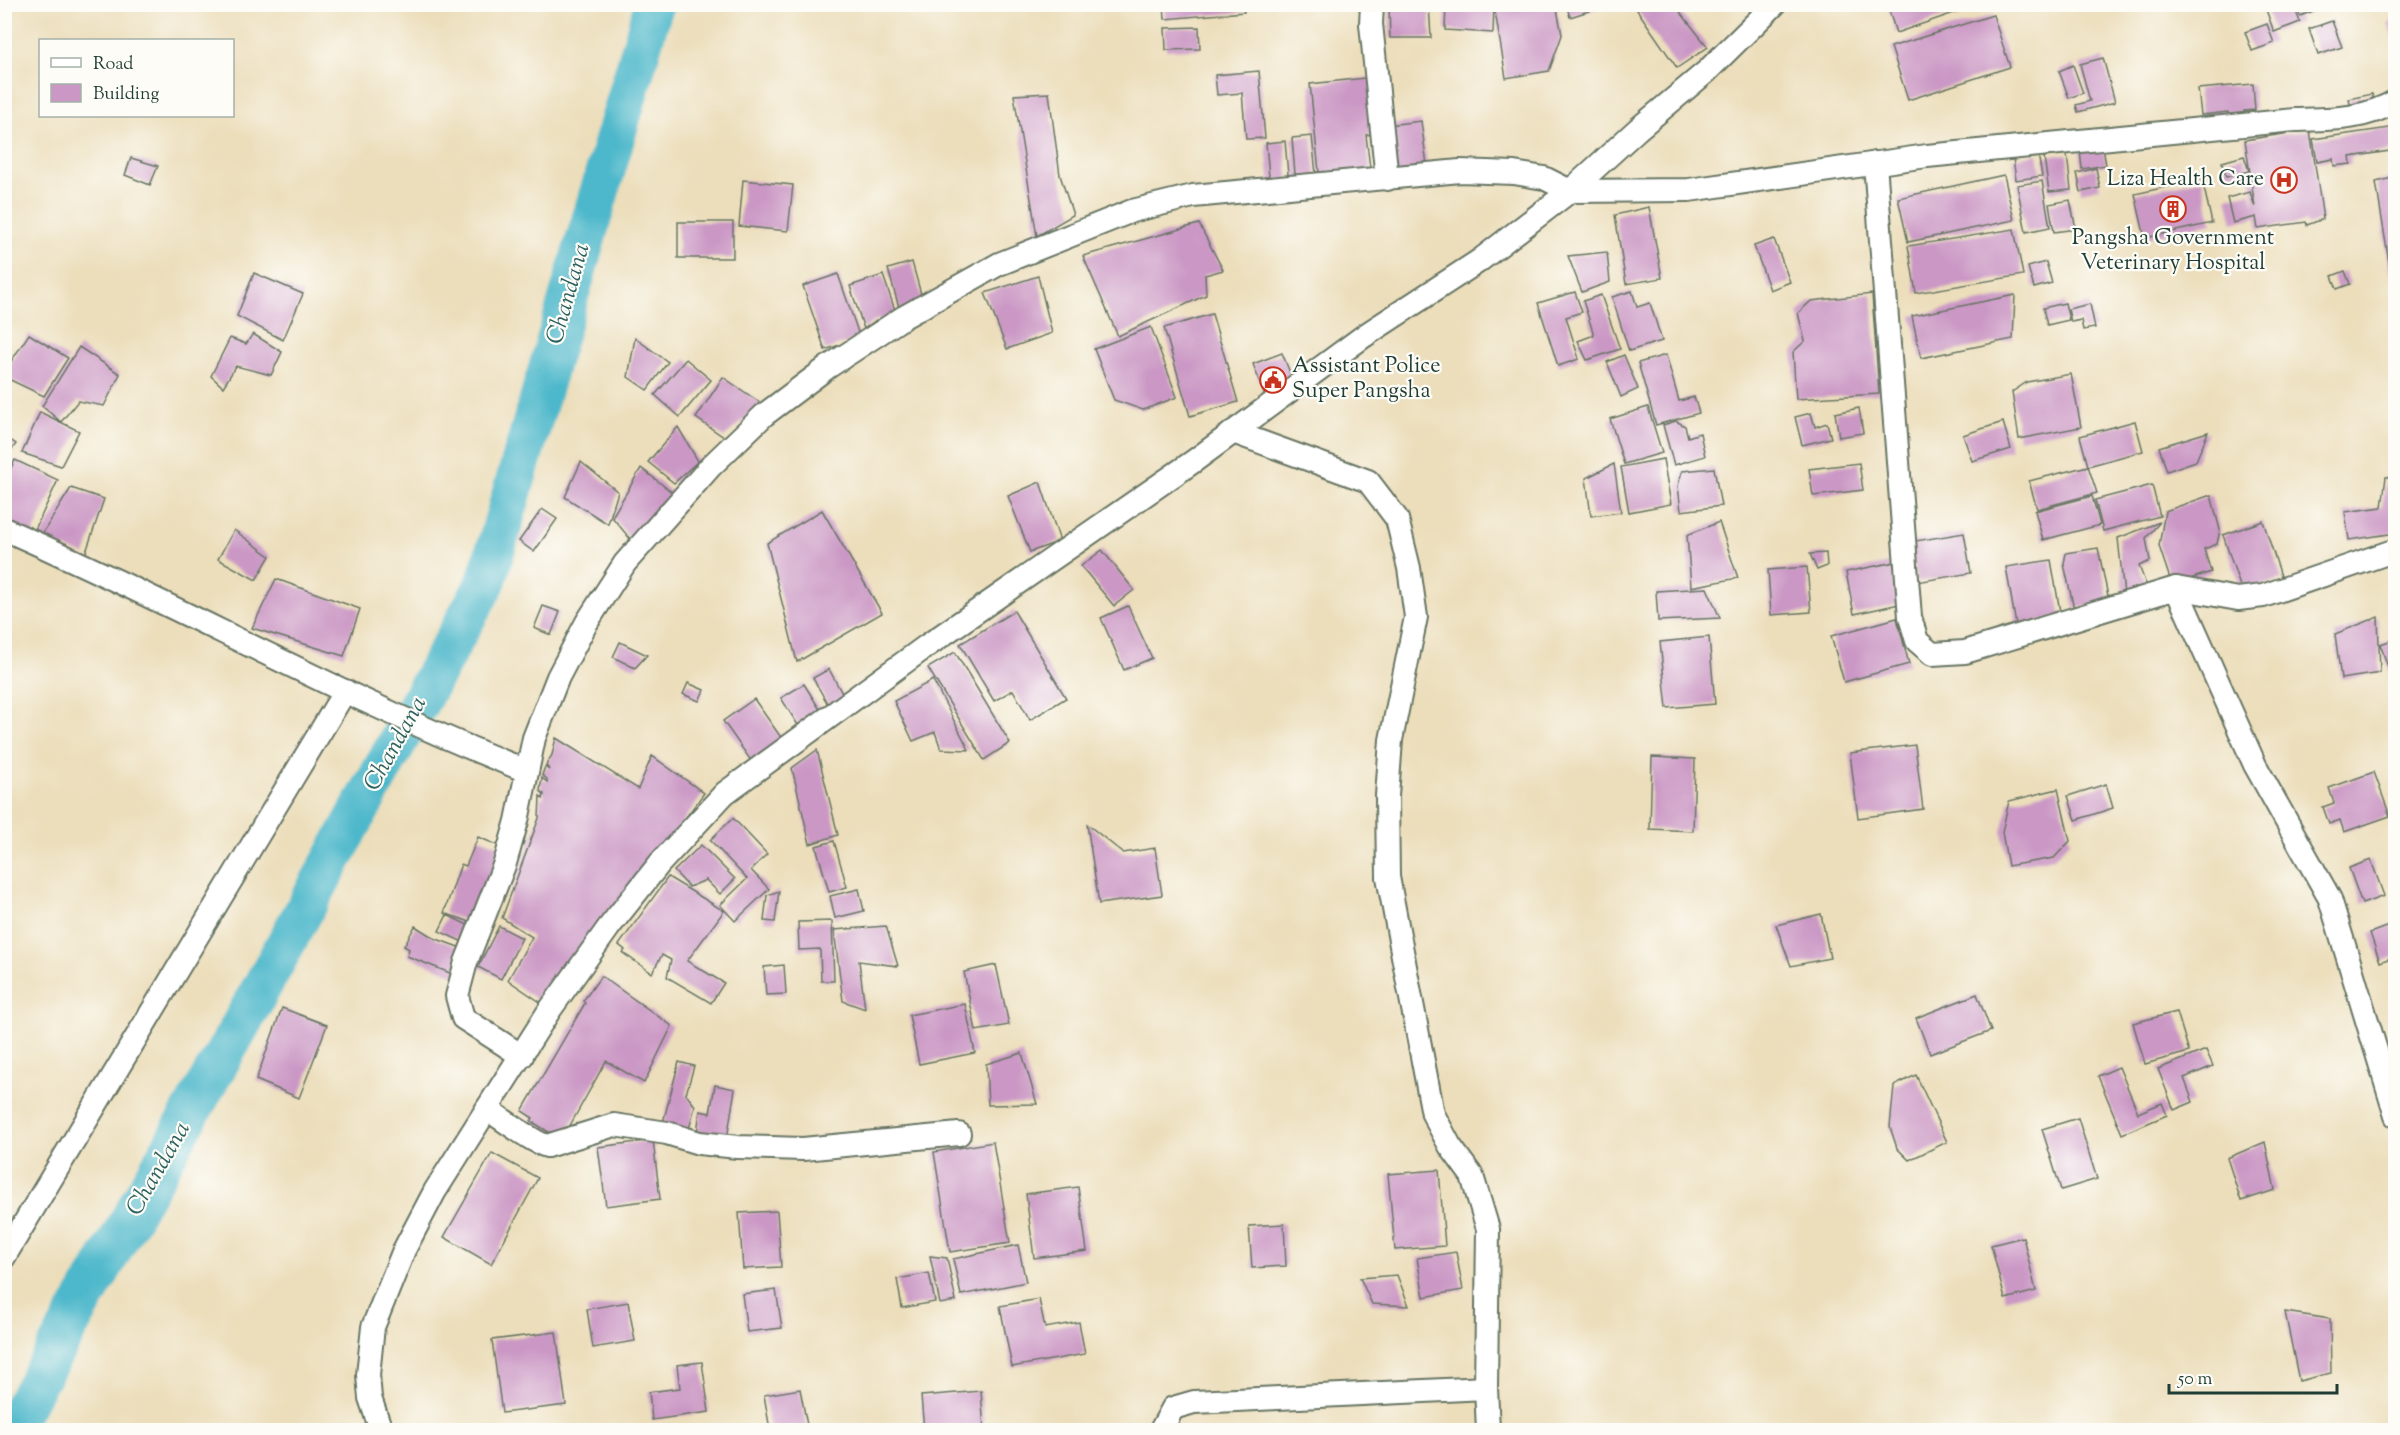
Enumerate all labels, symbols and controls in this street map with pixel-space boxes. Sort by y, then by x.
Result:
legend [39,39,234,117]
text: Road [93,52,133,78]
text: Building [93,82,159,108]
place label: Liza Health Care [2107,164,2264,196]
hospital icon: Liza Health Care [2269,165,2299,195]
building icon: Pangsha Government Veterinary Hospital [2158,194,2188,224]
place label: Pangsha Government Veterinary Hospital [2072,223,2275,280]
water label: Chandana [538,240,600,348]
place label: Assistant Police Super Pangsha [1292,351,1441,408]
public building icon: Assistant Police Super Pangsha [1258,365,1288,395]
water label: Chandana [356,691,436,797]
water label: Chandana [118,1116,200,1222]
scale bar [2169,1357,2337,1395]
text: 50 m [2177,1367,2213,1393]

